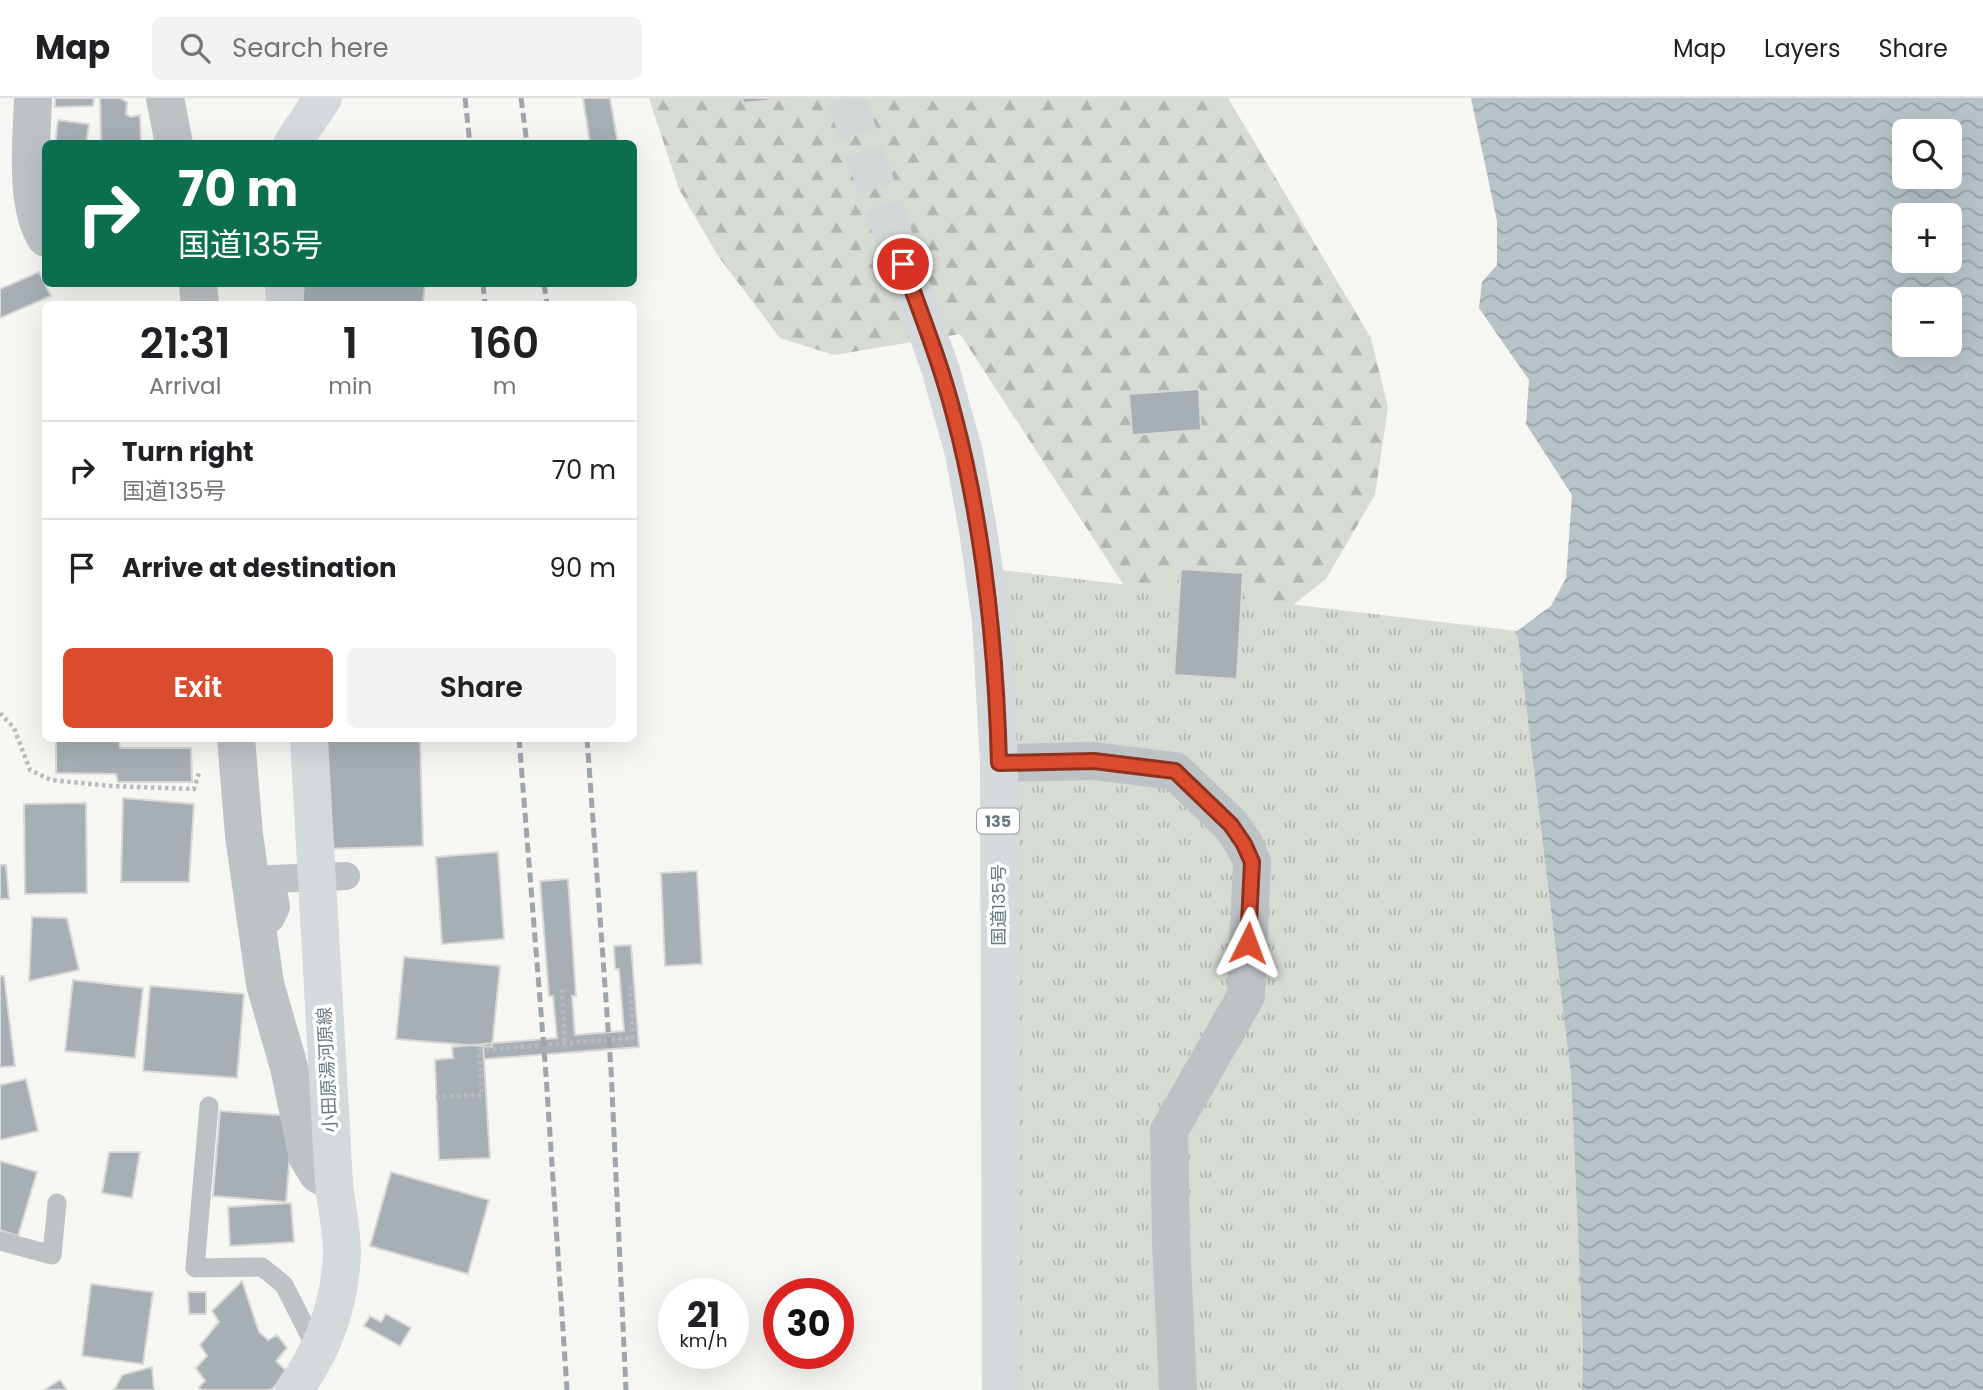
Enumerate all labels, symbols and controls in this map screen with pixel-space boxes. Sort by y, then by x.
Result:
search box [152,17,642,80]
text: Map [35,24,110,71]
icon: search [176,29,214,67]
text: Search here [232,30,389,66]
text: Map [1673,32,1726,65]
text: Layers [1764,32,1840,65]
text: Share [1878,32,1948,65]
map controls [1892,119,1962,357]
button: search [1892,119,1962,189]
text: 70 m [178,155,298,223]
icon: right [63,168,154,259]
button: + [1892,203,1962,273]
text: 国道135号 [178,222,323,267]
pin [873,234,933,294]
icon: arrive [884,245,922,283]
button: − [1892,287,1962,357]
text: 21:31 [140,314,230,373]
text: 1 [343,314,358,373]
text: 160 [470,314,539,373]
text: Arrival [149,370,221,402]
text: min [328,370,372,402]
text: m [493,370,516,402]
text: Turn right [122,434,254,470]
icon: right [63,451,101,489]
text: 70 m [552,452,616,488]
text: 国道135号 [122,475,226,507]
icon: arrive [63,549,101,587]
text: Arrive at destination [122,550,397,586]
text: 90 m [550,550,616,586]
button: Exit [63,648,333,728]
button: Share [347,648,616,728]
road number: 135 [977,808,1019,834]
street label: 国道135号 [986,864,1011,946]
position arrow [1211,906,1285,980]
street label: 小田原湯河原線 [311,1006,343,1134]
speed limit sign: 30 [763,1278,854,1369]
text: 21 [687,1290,720,1339]
text: km/h [680,1328,727,1353]

